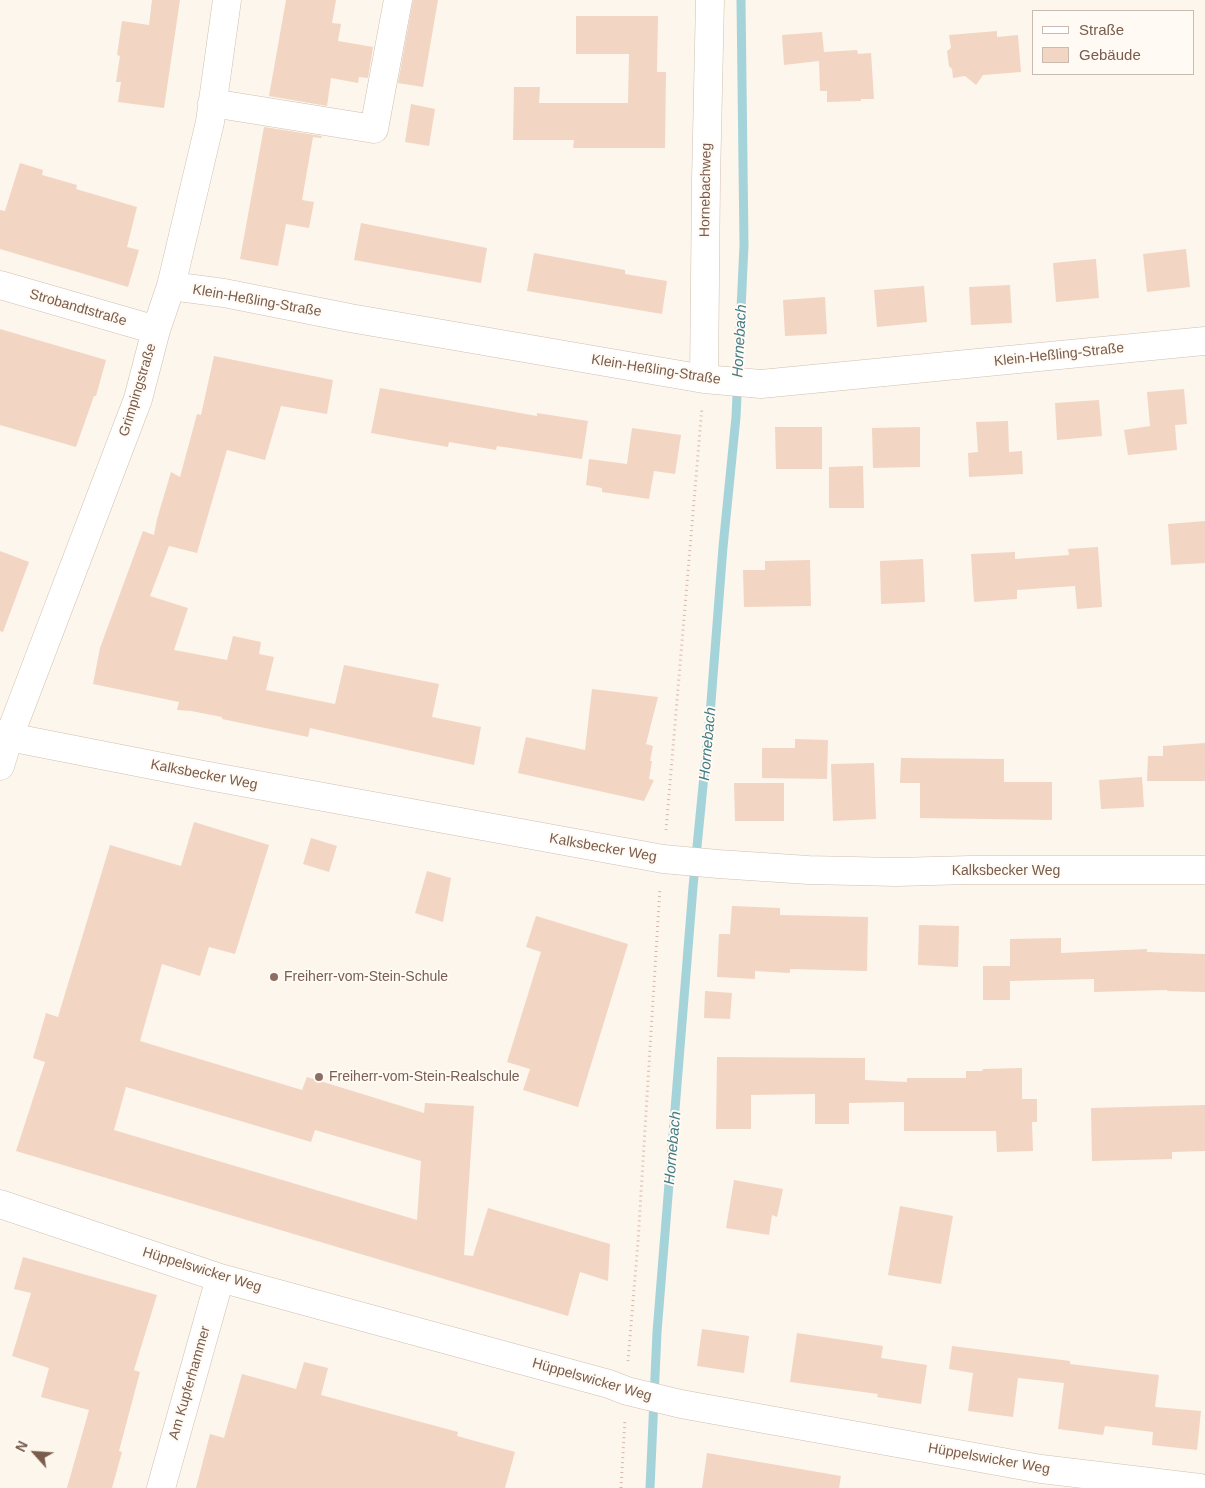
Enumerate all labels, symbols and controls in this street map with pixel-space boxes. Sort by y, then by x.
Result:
legend [1032,10,1195,75]
text: Straße [1079,21,1124,38]
text: Gebäude [1079,46,1141,63]
street label: Hornebachweg [697,143,715,237]
street label: Klein-Heßling-Straße [191,281,323,321]
street label: Strobandtstraße [27,286,129,330]
water label: Hornebach [729,304,751,378]
street label: Klein-Heßling-Straße [993,340,1125,370]
street label: Grimpingstraße [116,341,160,439]
street label: Klein-Heßling-Straße [590,351,722,389]
water label: Hornebach [696,707,720,781]
street label: Kalksbecker Weg [149,756,259,794]
street label: Kalksbecker Weg [548,830,658,866]
street label: Kalksbecker Weg [952,863,1060,879]
place label: Freiherr-vom-Stein-Schule [284,969,448,985]
marker: Freiherr-vom-Stein-Schule [268,971,280,983]
place label: Freiherr-vom-Stein-Realschule [329,1069,520,1085]
marker: Freiherr-vom-Stein-Realschule [313,1071,325,1083]
water label: Hornebach [661,1111,685,1185]
street label: Hüppelswicker Weg [141,1244,263,1296]
street label: Am Kupferhammer [166,1324,214,1442]
street label: Hüppelswicker Weg [530,1355,654,1405]
north arrow [10,1428,60,1478]
text: N [12,1438,31,1454]
street label: Hüppelswicker Weg [927,1440,1051,1478]

